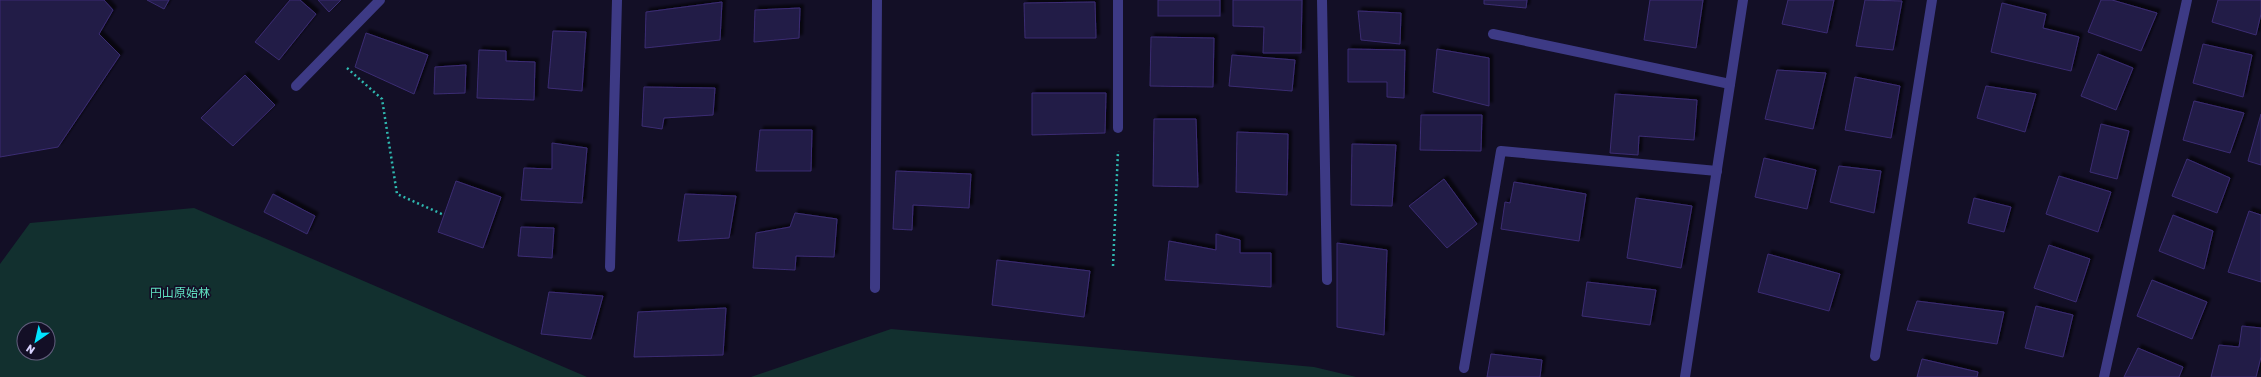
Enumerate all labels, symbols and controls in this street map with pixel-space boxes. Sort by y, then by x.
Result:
park label: 円山原始林 [150,286,210,300]
north arrow [16,321,56,361]
text: N [24,341,38,356]

